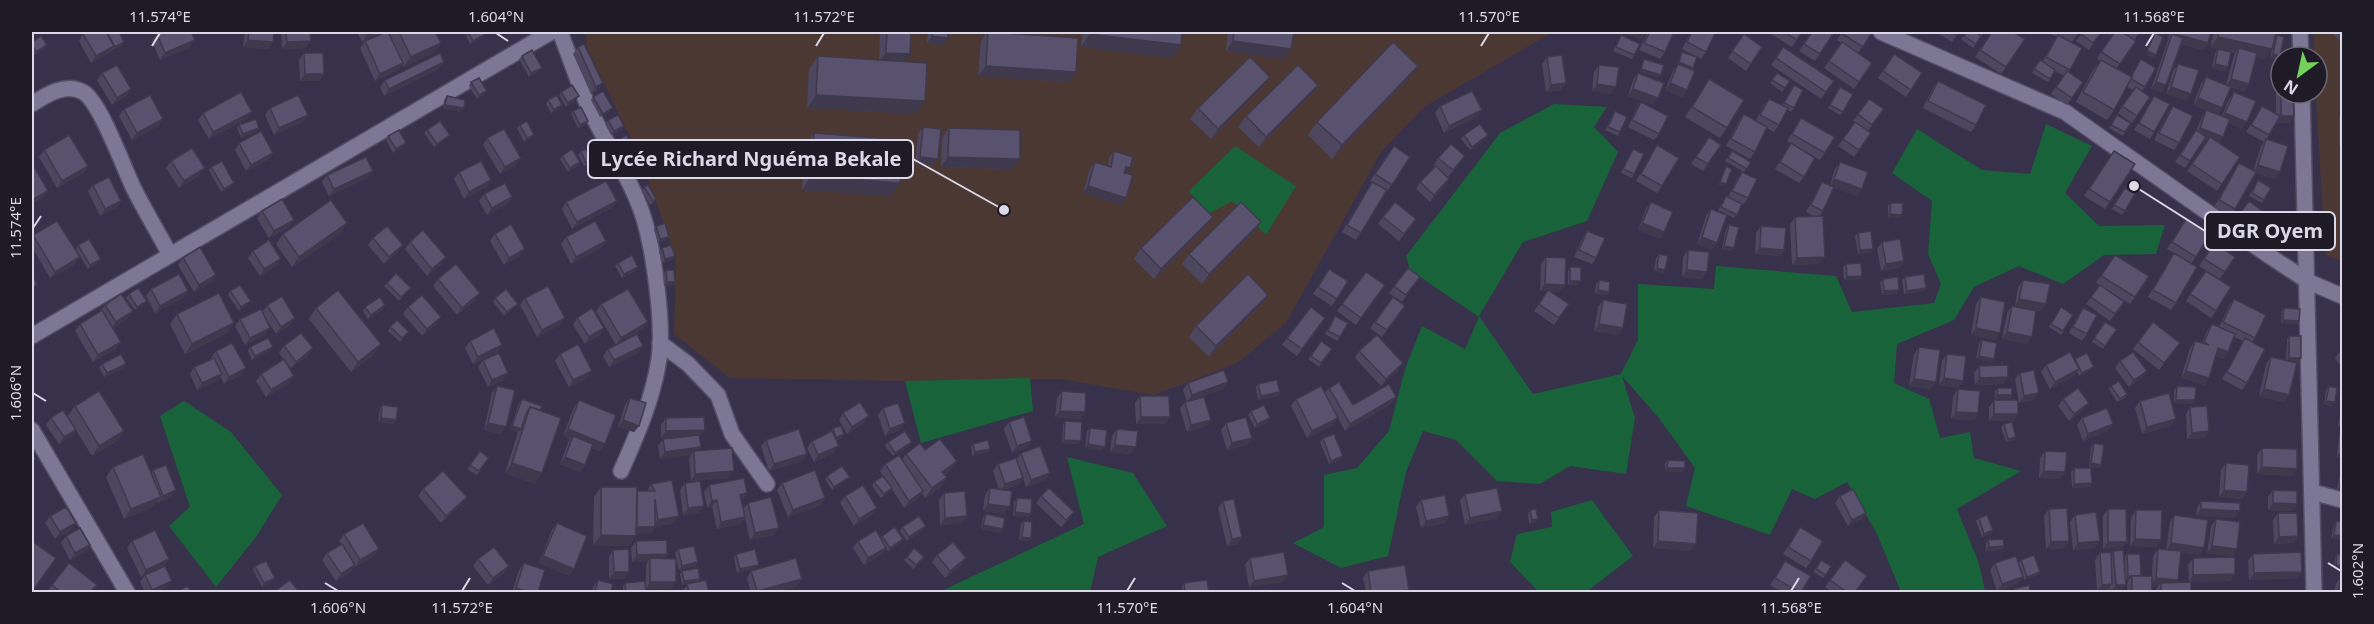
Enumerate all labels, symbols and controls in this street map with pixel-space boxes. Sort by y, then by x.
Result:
text: 11.574°E [129,6,191,26]
text: 1.604°N [468,6,524,26]
text: 11.572°E [793,6,855,26]
text: 11.570°E [1458,6,1520,26]
text: 11.568°E [2123,6,2185,26]
north arrow [2269,45,2329,105]
text: N [2279,75,2302,100]
callout: Lycée Richard Nguéma Bekale [588,140,913,178]
text: Lycée Richard Nguéma Bekale [601,145,901,172]
text: 11.574°E [5,197,25,259]
callout: DGR Oyem [2205,212,2335,250]
text: DGR Oyem [2217,217,2323,244]
text: 1.606°N [5,365,25,421]
text: 1.602°N [2347,543,2367,599]
text: 1.606°N [310,597,366,617]
text: 11.572°E [431,597,493,617]
text: 11.570°E [1096,597,1158,617]
text: 1.604°N [1327,597,1383,617]
text: 11.568°E [1760,597,1822,617]

